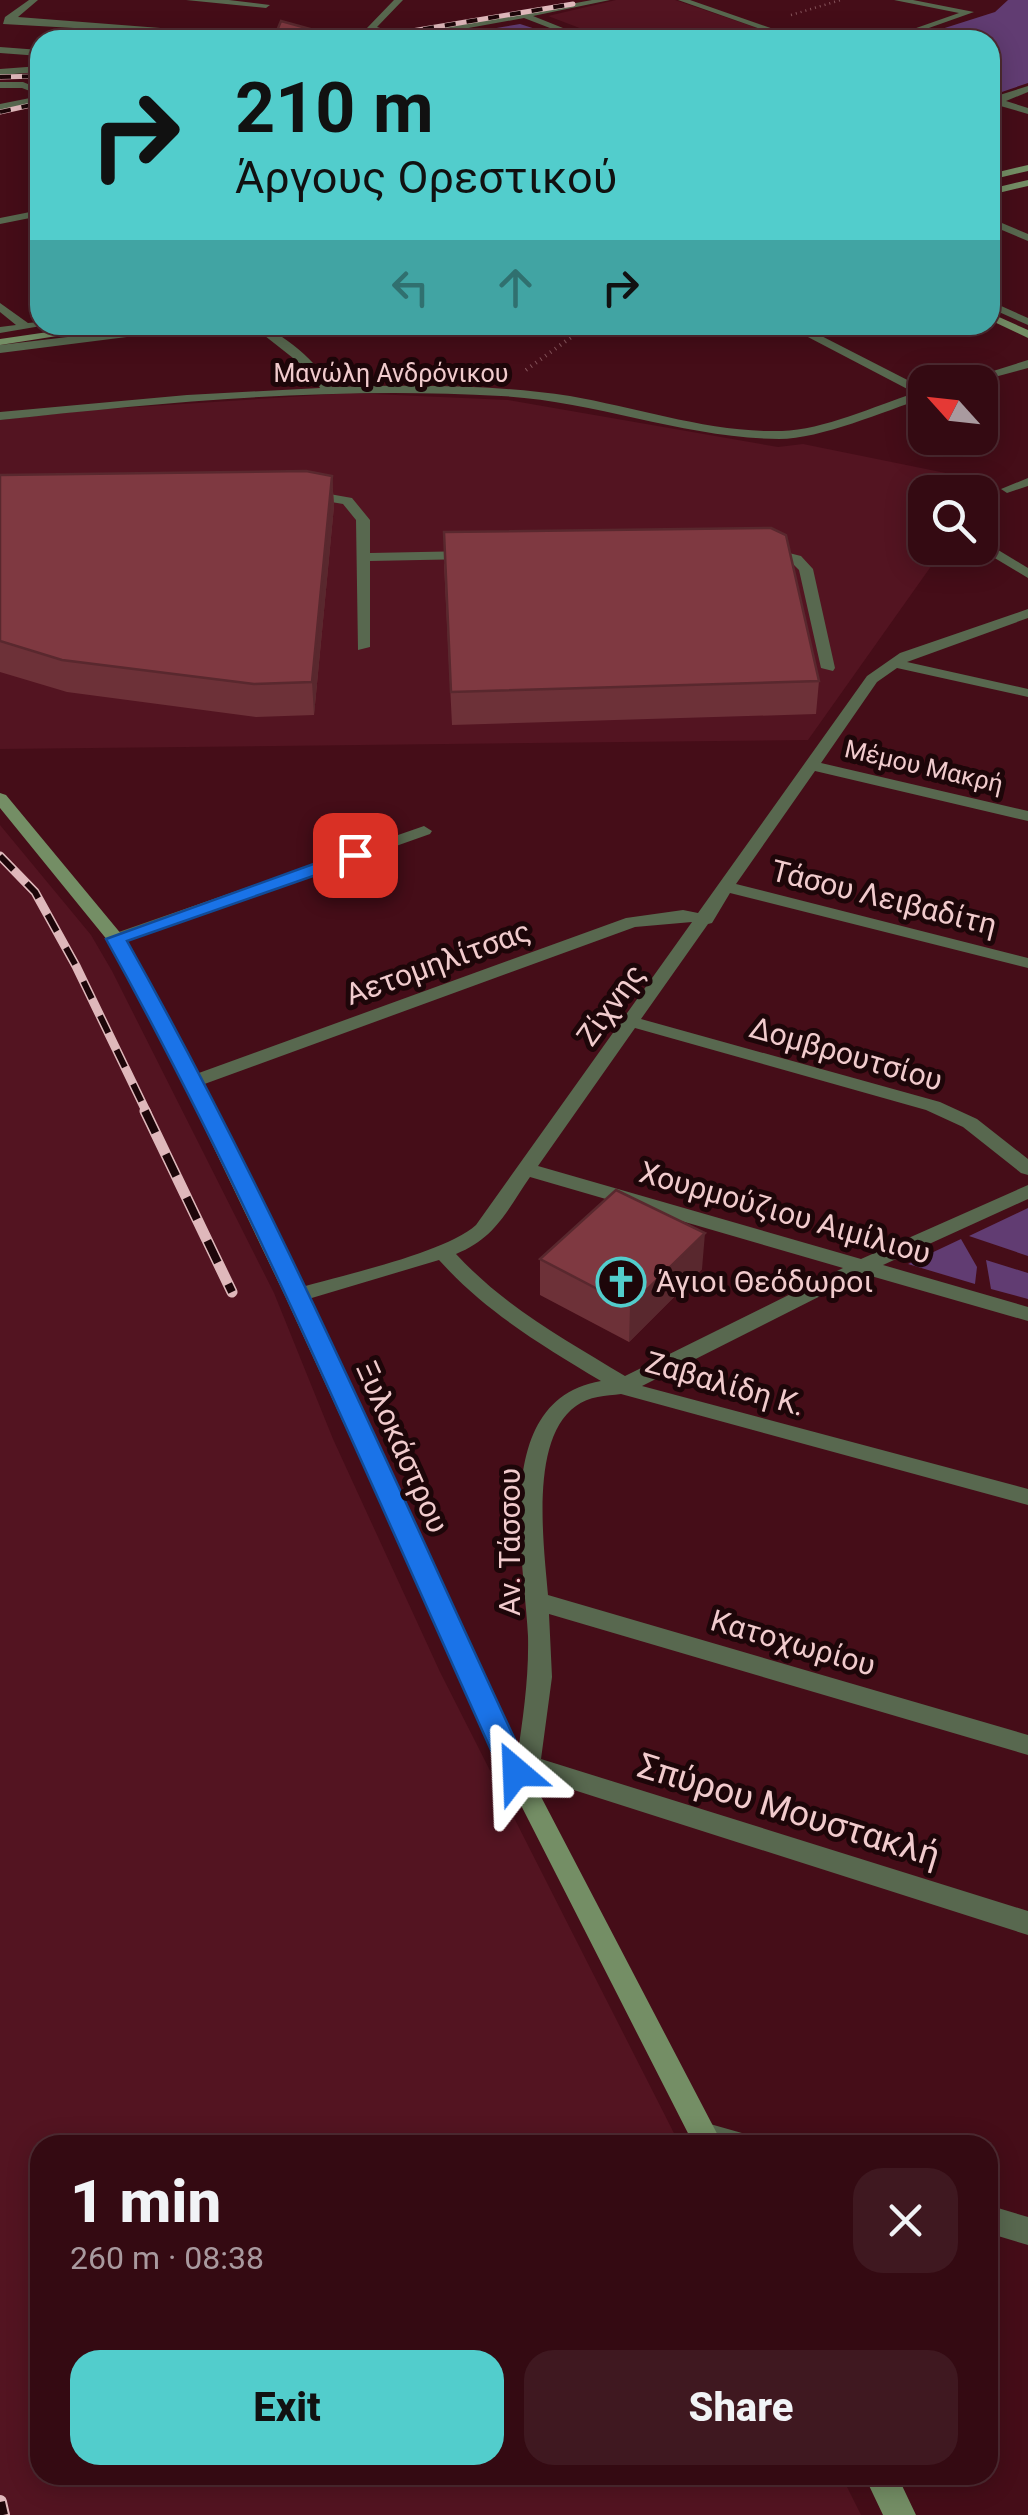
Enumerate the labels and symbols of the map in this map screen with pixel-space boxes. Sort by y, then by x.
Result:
street label: Μανώλη Ανδρόνικου [273,359,509,388]
north arrow [908,365,998,455]
street label: Μέμου Μακρή [842,734,1006,799]
pin [313,813,398,898]
street label: Τάσου Λειβαδίτη [768,853,1000,942]
street label: Αετομηλίτσας [341,913,535,1012]
street label: Ζίχνης [569,957,652,1052]
street label: Δομβρουτσίου [746,1009,947,1098]
street label: Χουρμούζιου Αιμίλιου [636,1154,935,1271]
church icon: Άγιοι Θεόδωροι [595,1256,647,1308]
place label: Άγιοι Θεόδωροι [656,1264,873,1299]
street label: Ζαβαλίδη Κ. [641,1344,809,1423]
street label: Ξυλοκάστρου [349,1356,456,1538]
street label: Αν. Τάσσου [492,1468,527,1616]
street label: Κατοχωρίου [707,1602,879,1683]
position arrow [464,1720,568,1824]
street label: Σπύρου Μουστακλή [633,1745,945,1876]

